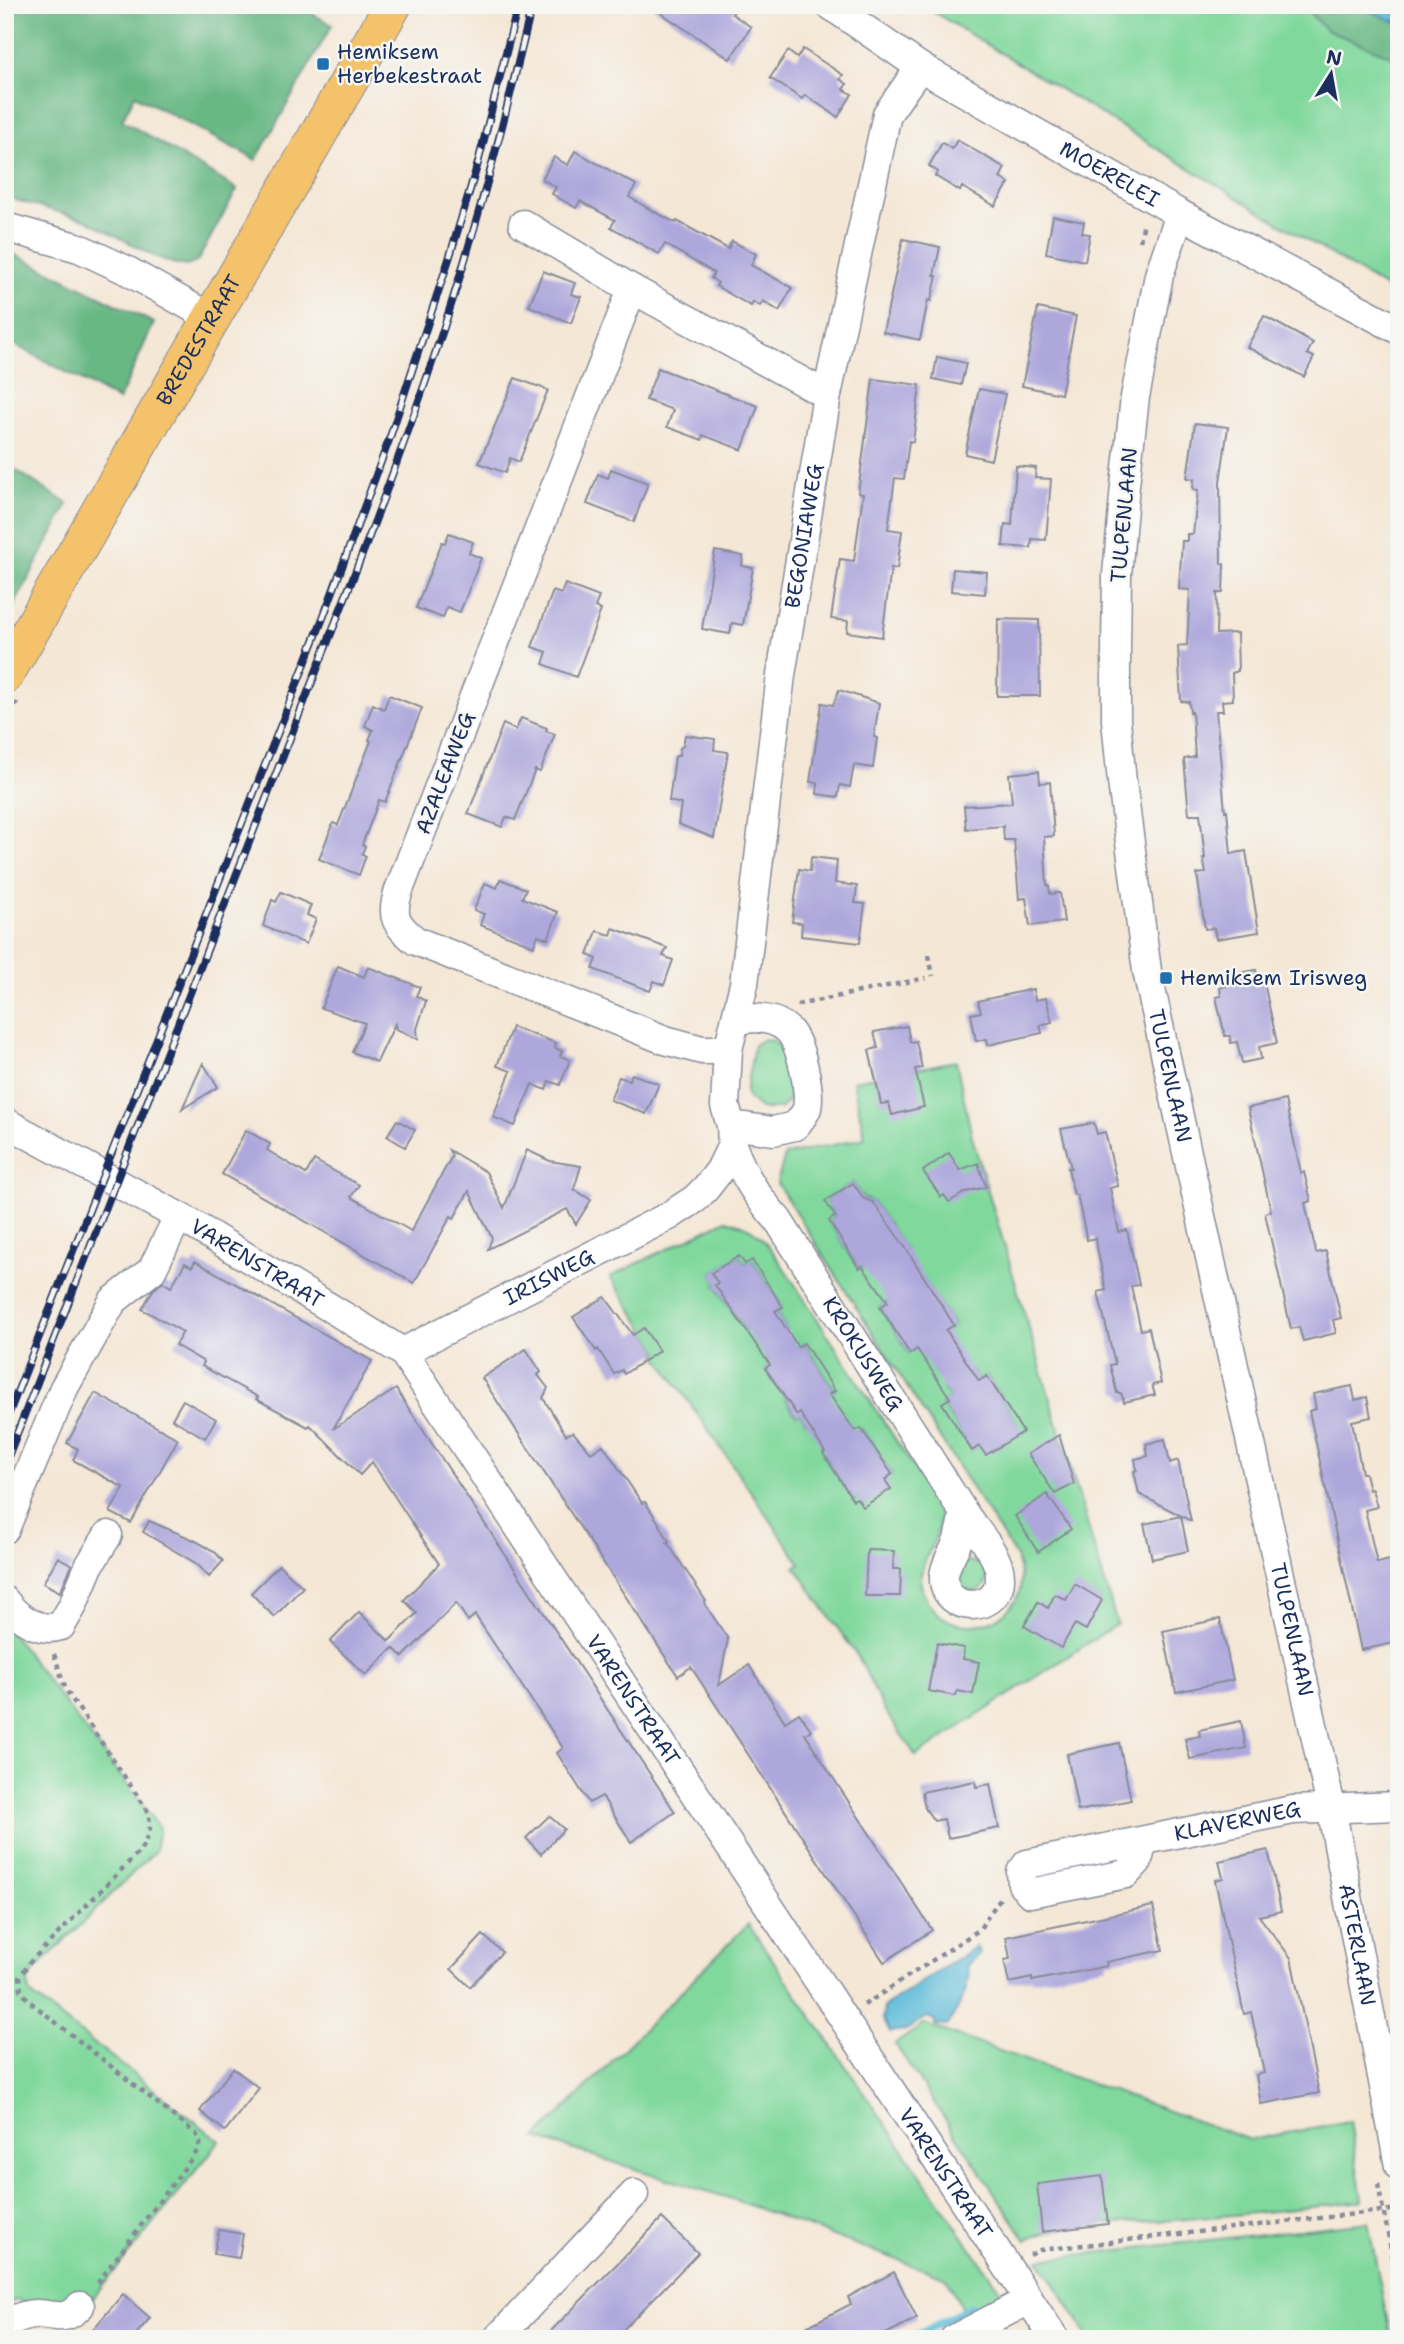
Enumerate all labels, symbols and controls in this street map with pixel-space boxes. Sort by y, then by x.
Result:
place label: Hemiksem Herbekestraat [337,38,482,90]
north arrow [1296,38,1366,108]
text: N [1324,44,1344,72]
marker: Hemiksem Herbekestraat [315,56,331,72]
street label: MOERELEI [1055,135,1165,214]
street label: BREDESTRAAT [150,269,248,411]
street label: TULPENLAAN [1104,446,1144,584]
street label: BEGONIAWEG [778,461,830,610]
street label: AZALEAWEG [409,708,481,838]
place label: Hemiksem Irisweg [1180,964,1367,992]
marker: Hemiksem Irisweg [1158,970,1174,986]
street label: TULPENLAAN [1142,1006,1198,1145]
street label: VARENSTRAAT [185,1212,329,1315]
street label: IRISWEG [499,1243,599,1312]
street label: KROKUSWEG [816,1291,910,1416]
street label: TULPENLAAN [1264,1560,1320,1699]
street label: VARENSTRAAT [580,1629,686,1771]
street label: KLAVERWEG [1172,1795,1303,1848]
street label: ASTERLAAN [1332,1881,1382,2008]
street label: VARENSTRAAT [892,2102,999,2244]

